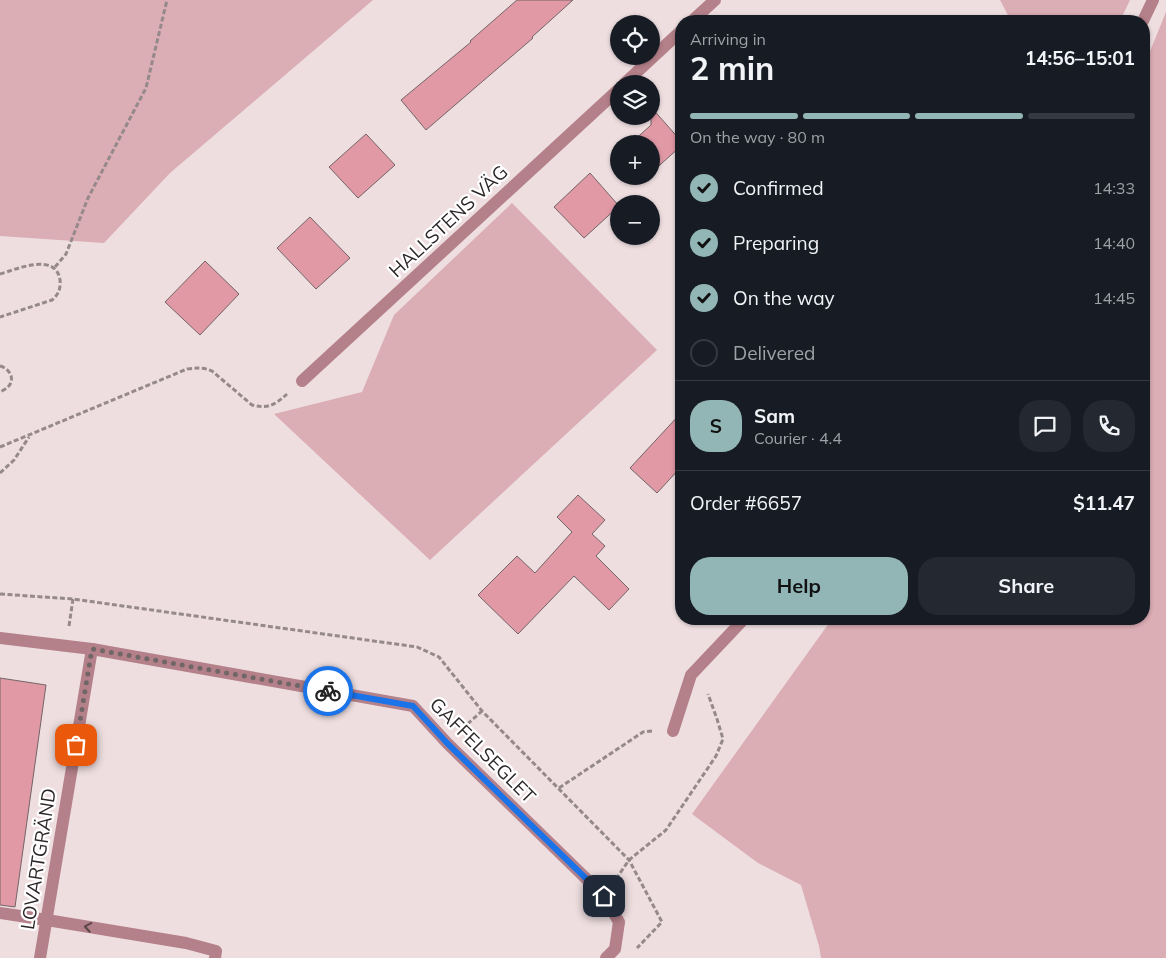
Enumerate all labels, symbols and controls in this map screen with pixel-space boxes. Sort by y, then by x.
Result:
map controls [610,15,660,245]
button: locate [610,15,660,65]
text: Arriving in [690,29,766,49]
text: 14:56–15:01 [1025,46,1135,70]
text: 2 min [690,48,774,88]
button: layers [610,75,660,125]
text: On the way · 80 m [690,127,825,147]
button: + [610,135,660,185]
street label: HALLSTENS VÄG [384,160,512,282]
icon: check [690,174,718,202]
text: Confirmed [733,176,824,200]
text: 14:33 [1093,178,1135,198]
button: − [610,195,660,245]
icon: check [690,229,718,257]
text: Preparing [733,231,819,255]
text: 14:40 [1093,233,1135,253]
icon: check [690,284,718,312]
text: On the way [733,286,835,310]
text: 14:45 [1093,288,1135,308]
text: Delivered [733,341,815,365]
button: chat [1019,400,1071,452]
button: phone [1083,400,1135,452]
text: Sam [754,404,795,428]
text: S [710,414,722,438]
text: Courier · 4.4 [754,428,842,448]
text: Order #6657 [690,491,802,515]
text: $11.47 [1073,491,1135,515]
button: Help [690,557,908,615]
button: Share [918,557,1135,615]
courier [303,666,353,716]
icon: bike [314,677,342,705]
street label: GAFFELSEGLET [425,692,541,808]
pin [55,724,97,766]
icon: bag [62,731,90,759]
street label: LOVARTGRÄND [15,787,61,931]
pin [583,875,625,917]
icon: home [590,882,618,910]
one-way arrow [84,922,92,932]

